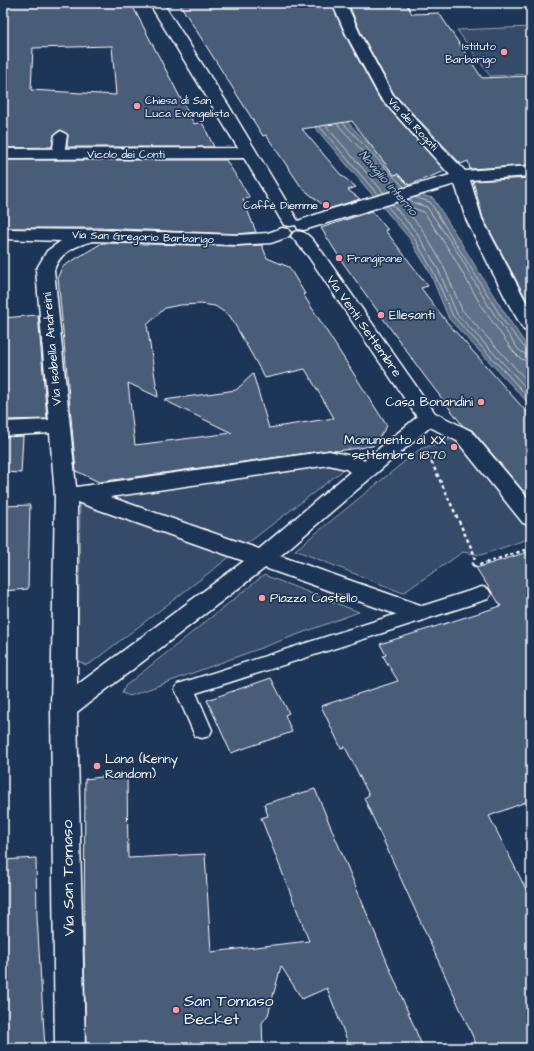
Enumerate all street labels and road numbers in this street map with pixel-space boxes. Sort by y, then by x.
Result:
street label: Via dei Rogati [384,94,442,155]
street label: Vicolo dei Conti [87,147,165,162]
street label: Via San Gregorio Barbarigo [72,227,215,248]
street label: Via Venti Settembre [322,271,406,381]
street label: Via Isabella Andreini [38,292,66,406]
street label: Via San Tomaso [56,820,80,936]

